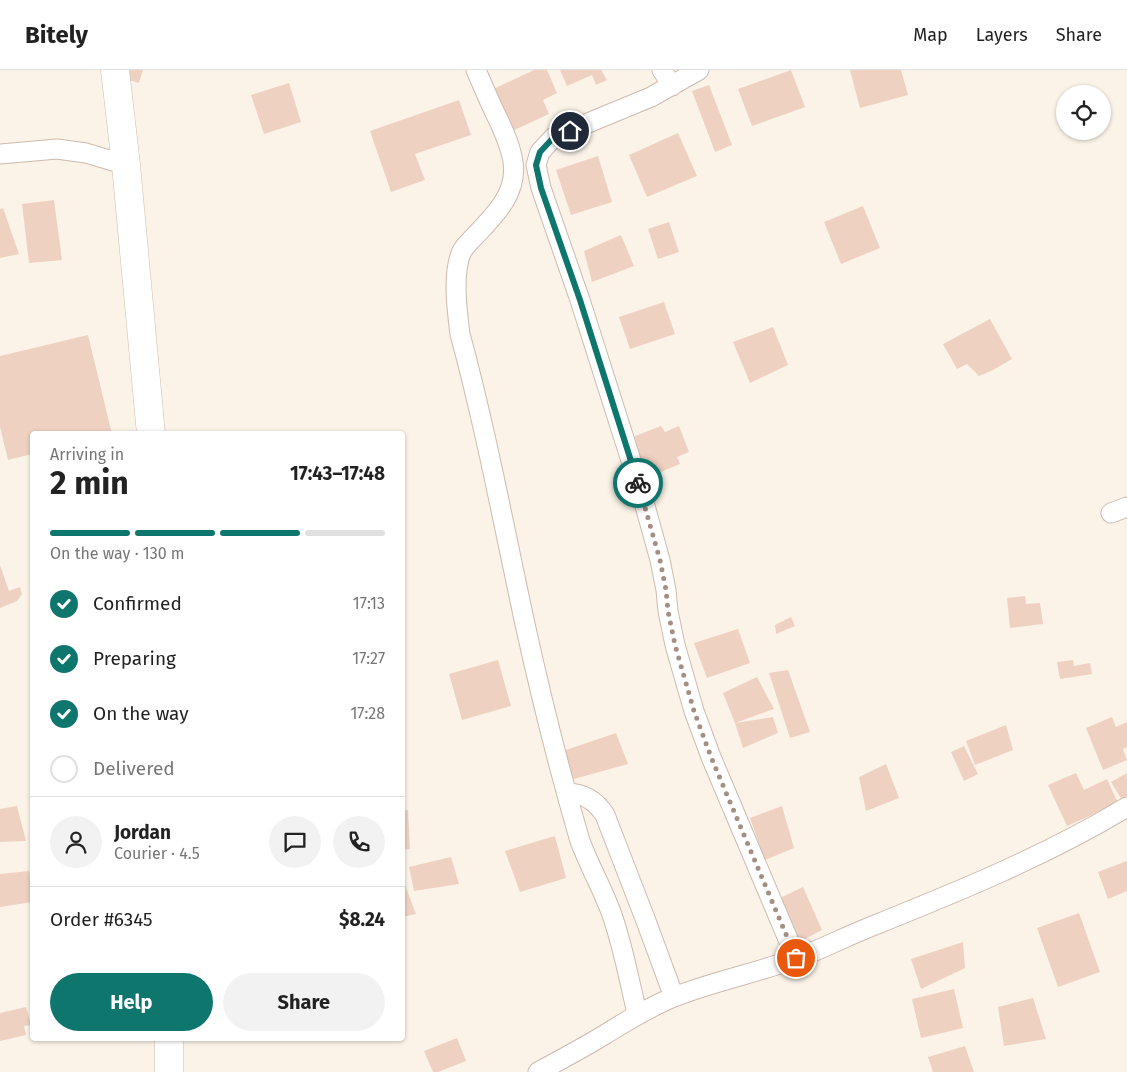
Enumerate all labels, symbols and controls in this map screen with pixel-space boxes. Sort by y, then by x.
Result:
text: Bitely [25,21,88,49]
text: Map [913,24,948,46]
text: Layers [976,24,1028,46]
text: Share [1056,24,1102,46]
map controls [1056,85,1111,140]
button: locate [1056,85,1111,140]
pin [549,110,591,152]
icon: home [556,117,584,145]
text: Arriving in [50,445,124,464]
courier [613,458,663,508]
text: 17:43–17:48 [290,462,385,485]
text: 2 min [50,464,129,502]
icon: bike [624,469,652,497]
text: On the way · 130 m [50,544,185,563]
icon: check [50,590,78,618]
text: Confirmed [93,592,182,615]
text: 17:13 [353,594,385,613]
icon: check [50,645,78,673]
text: Preparing [93,647,176,670]
text: 17:27 [352,649,385,668]
icon: check [50,700,78,728]
text: On the way [93,702,189,725]
text: 17:28 [350,704,385,723]
text: Delivered [93,757,175,780]
button: person [50,816,102,868]
button: chat [269,816,321,868]
button: phone [333,816,385,868]
text: Jordan [114,821,171,844]
text: Courier · 4.5 [114,844,200,863]
text: Order #6345 [50,908,153,931]
text: $8.24 [339,908,385,931]
pin [775,937,817,979]
icon: bag [782,944,810,972]
button: Help [50,973,213,1031]
button: Share [223,973,385,1031]

